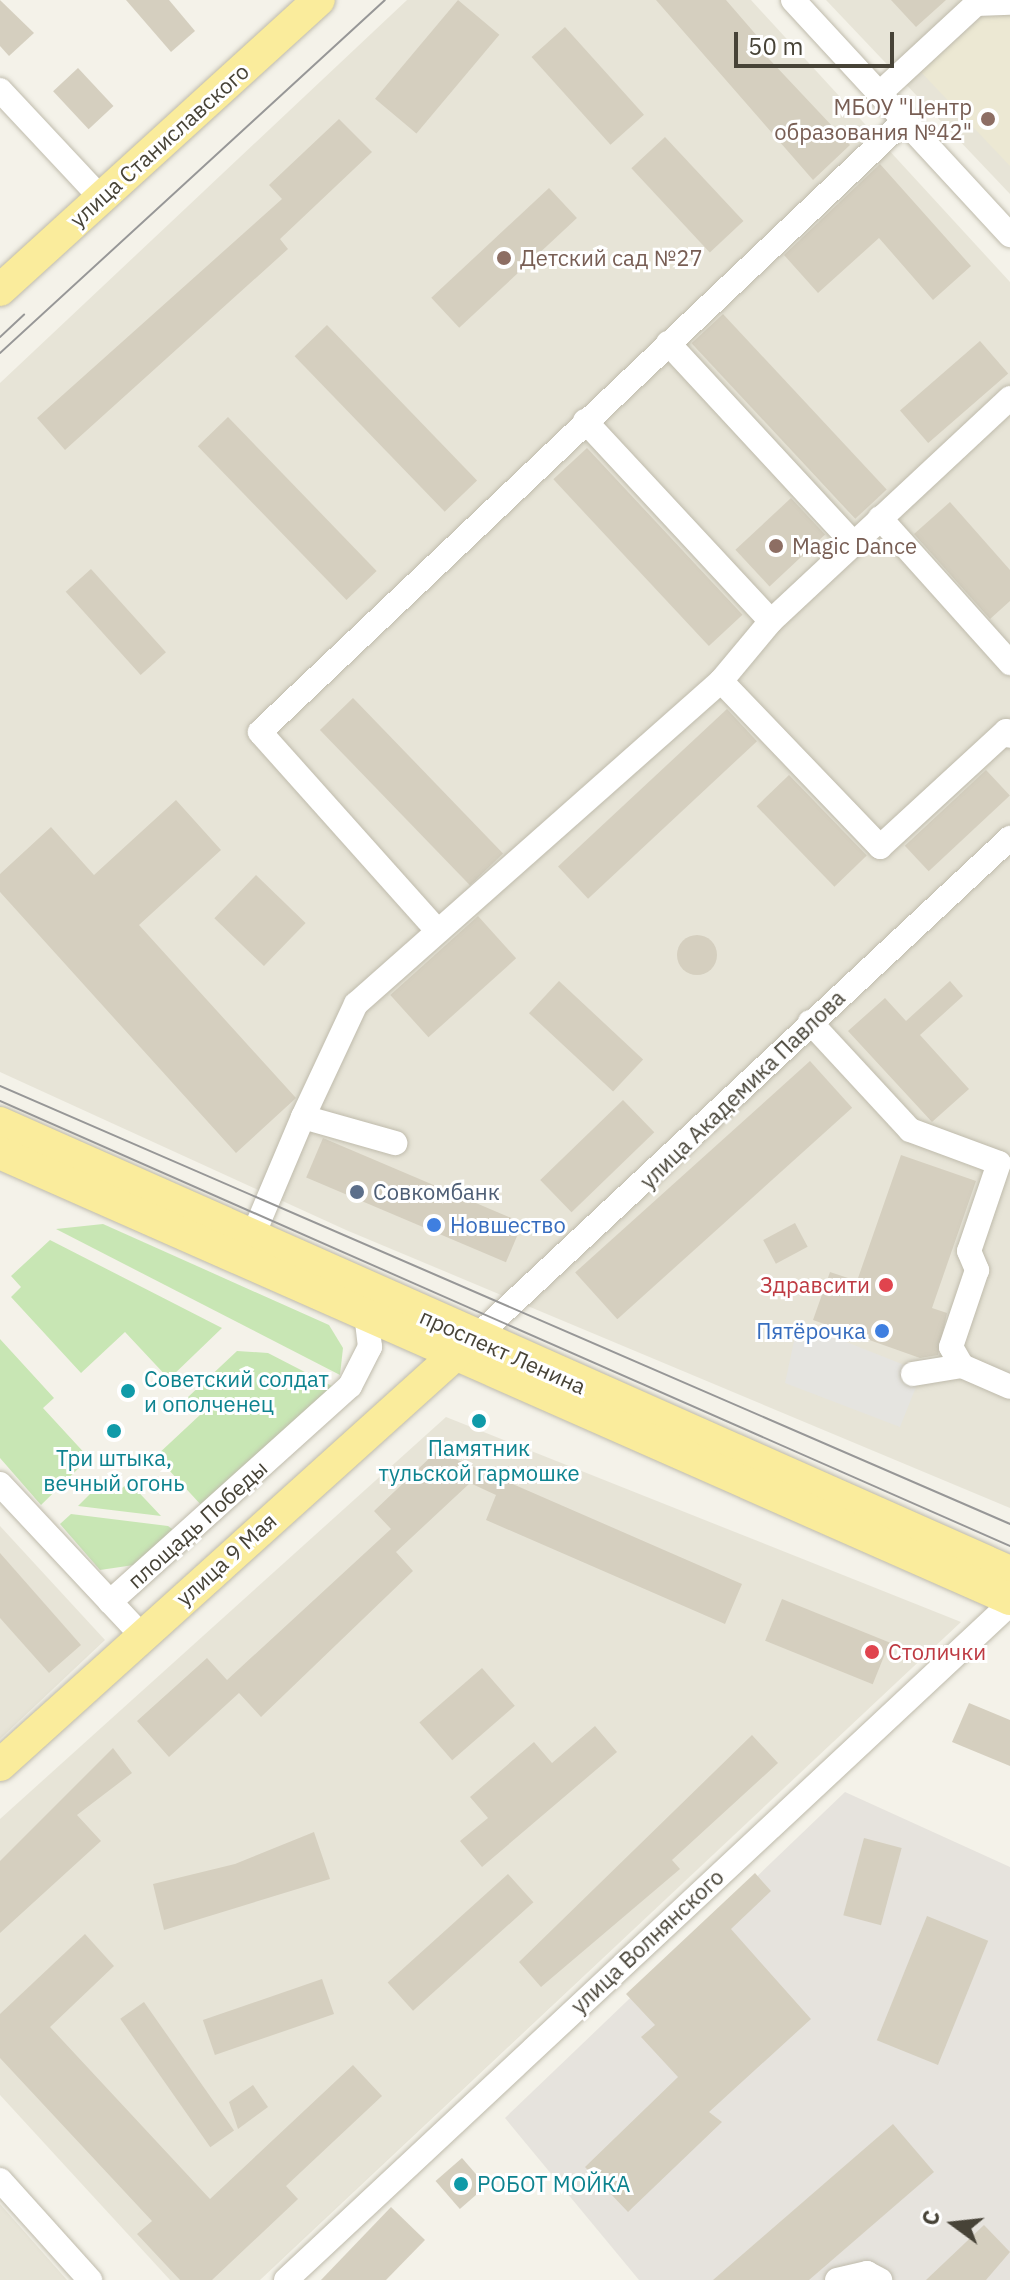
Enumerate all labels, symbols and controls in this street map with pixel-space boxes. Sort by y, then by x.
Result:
scale bar [738,16,898,66]
text: 50 m [748,30,803,62]
street label: улица Станиславского [64,58,254,232]
place label: МБОУ "Центр образования №42" [774,93,972,144]
marker: МБОУ "Центр образования №42" [979,110,997,128]
place label: Детский сад №27 [520,245,703,271]
marker: Детский сад №27 [495,249,513,267]
place label: Magic Dance [792,533,917,559]
marker: Magic Dance [767,537,785,555]
street label: улица Академика Павлова [634,984,850,1194]
place label: Совкомбанк [373,1179,500,1205]
marker: Совкомбанк [348,1183,366,1201]
place label: Новшество [450,1212,566,1238]
marker: Новшество [425,1216,443,1234]
place label: Здравсити [760,1272,870,1298]
marker: Здравсити [877,1276,895,1294]
street label: проспект Ленина [416,1303,590,1399]
place label: Пятёрочка [756,1318,866,1344]
marker: Пятёрочка [873,1322,891,1340]
place label: Советский солдат и ополченец [144,1365,329,1416]
marker: Советский солдат и ополченец [119,1382,137,1400]
marker: Памятник тульской гармошке [470,1412,488,1430]
marker: Три штыка, вечный огонь [105,1422,123,1440]
place label: Памятник тульской гармошке [378,1434,580,1486]
place label: Три штыка, вечный огонь [43,1444,185,1496]
street label: площадь Победы [122,1454,272,1594]
street label: улица 9 Мая [170,1507,282,1611]
place label: Столички [888,1639,986,1665]
marker: Столички [863,1643,881,1661]
street label: улица Волнянского [565,1863,729,2019]
place label: РОБОТ МОЙКА [477,2171,630,2197]
marker: РОБОТ МОЙКА [452,2175,470,2193]
north arrow [914,2184,994,2264]
text: С [914,2207,946,2228]

